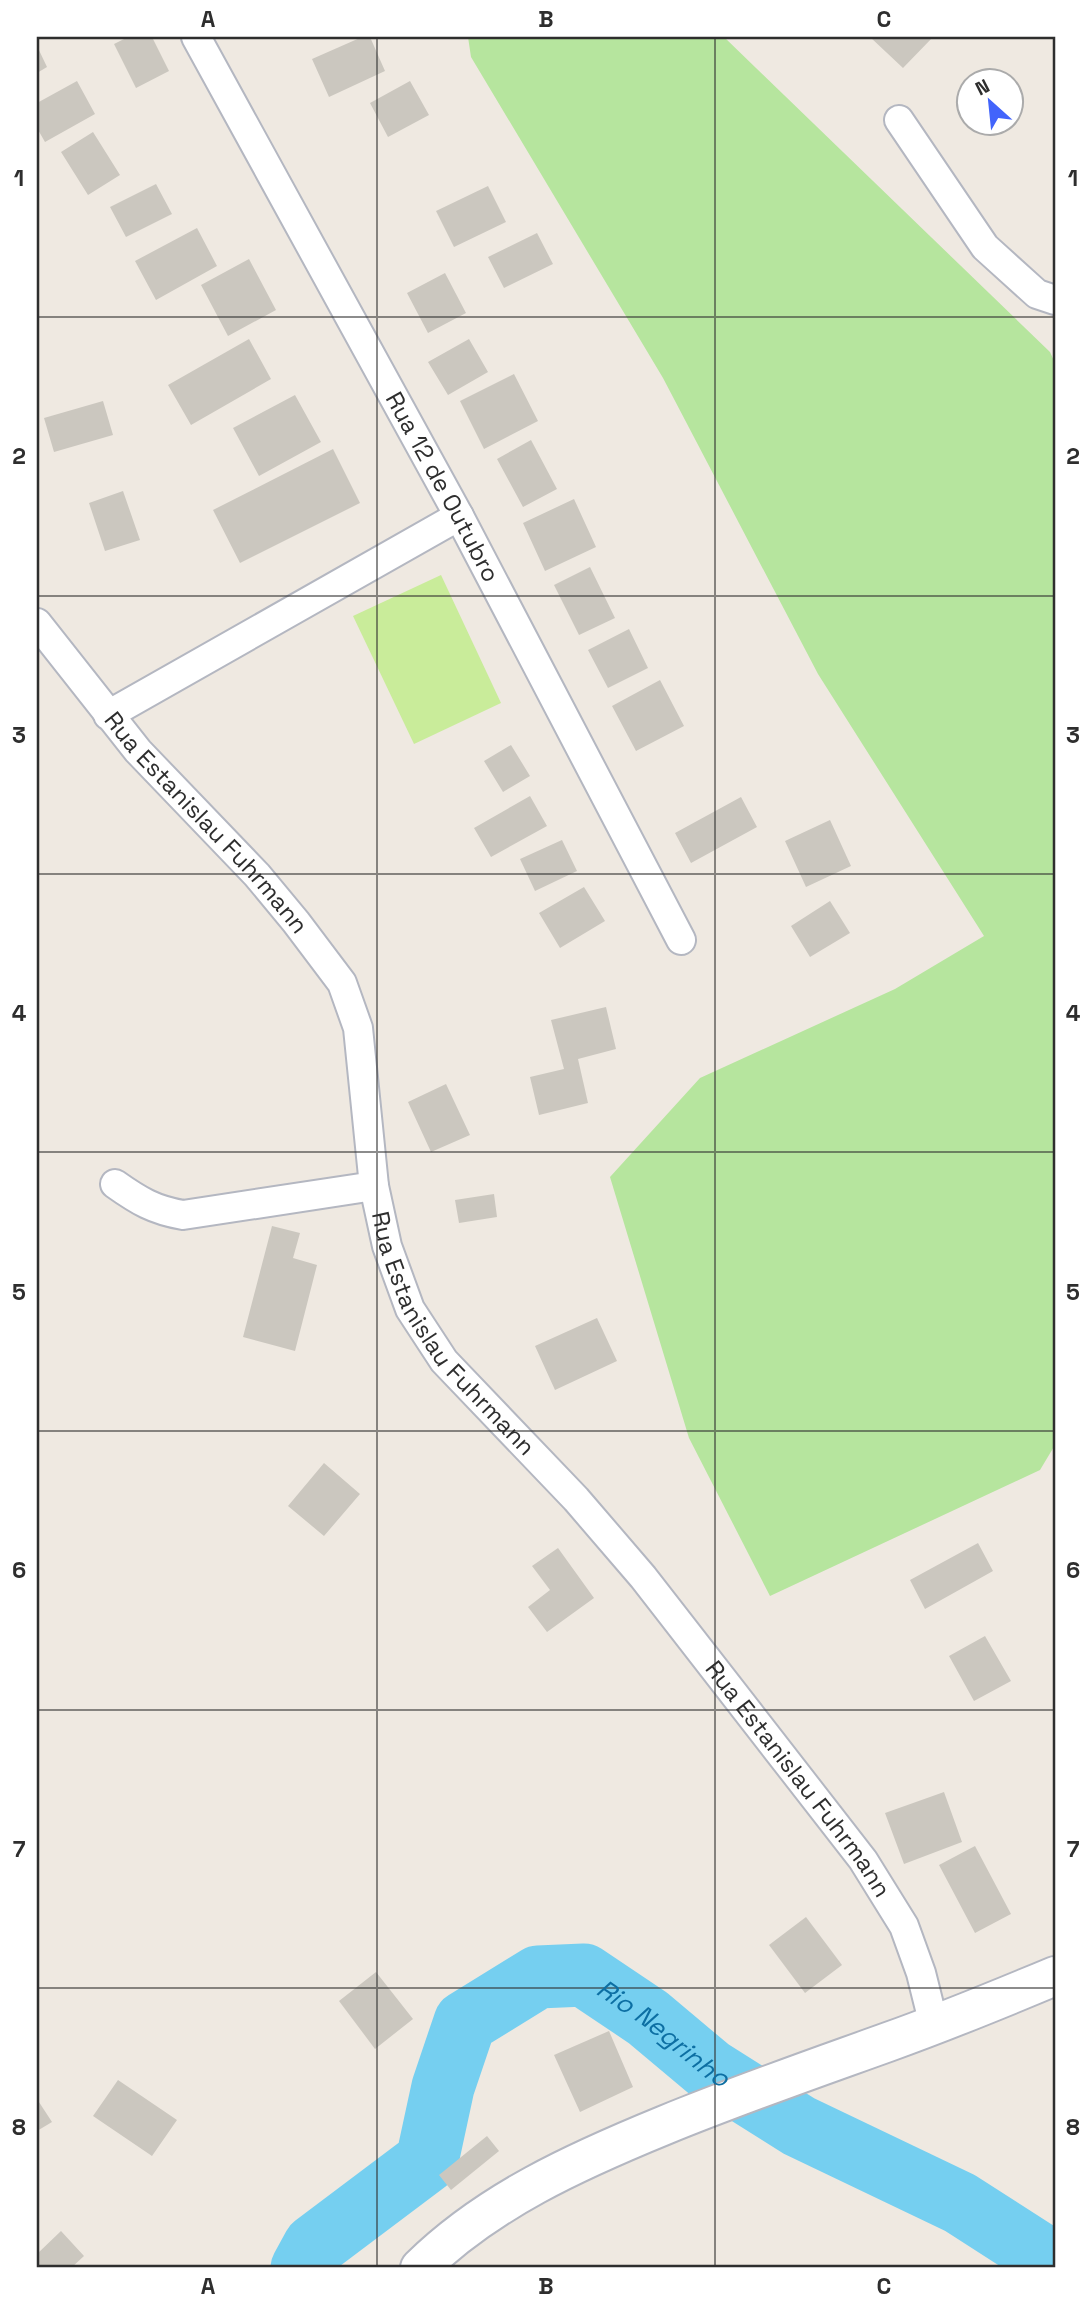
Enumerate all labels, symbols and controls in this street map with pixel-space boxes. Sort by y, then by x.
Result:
text: A [201,4,216,34]
text: B [538,4,554,34]
text: C [877,4,891,34]
north arrow [956,66,1026,136]
text: N [971,73,994,101]
text: 1 [14,163,24,193]
text: 1 [1068,163,1078,193]
street label: Rua 12 de Outubro [379,386,507,587]
text: 2 [12,441,26,471]
text: 2 [1066,441,1080,471]
street label: Rua Estanislau Fuhrmann [98,705,315,940]
text: 3 [12,720,26,750]
text: 3 [1066,720,1080,750]
text: 4 [12,998,27,1028]
text: 4 [1066,998,1081,1028]
street label: Rua Estanislau Fuhrmann [365,1208,542,1462]
text: 5 [12,1277,26,1307]
text: 5 [1066,1277,1080,1307]
text: 6 [12,1555,26,1585]
text: 6 [1066,1555,1080,1585]
street label: Rua Estanislau Fuhrmann [699,1654,898,1903]
text: 7 [13,1834,26,1864]
text: 7 [1067,1834,1080,1864]
water label: Rio Negrinho [590,1971,737,2095]
text: 8 [12,2112,26,2142]
text: 8 [1066,2112,1080,2142]
text: A [201,2271,216,2301]
text: B [538,2271,554,2301]
text: C [877,2271,891,2301]

